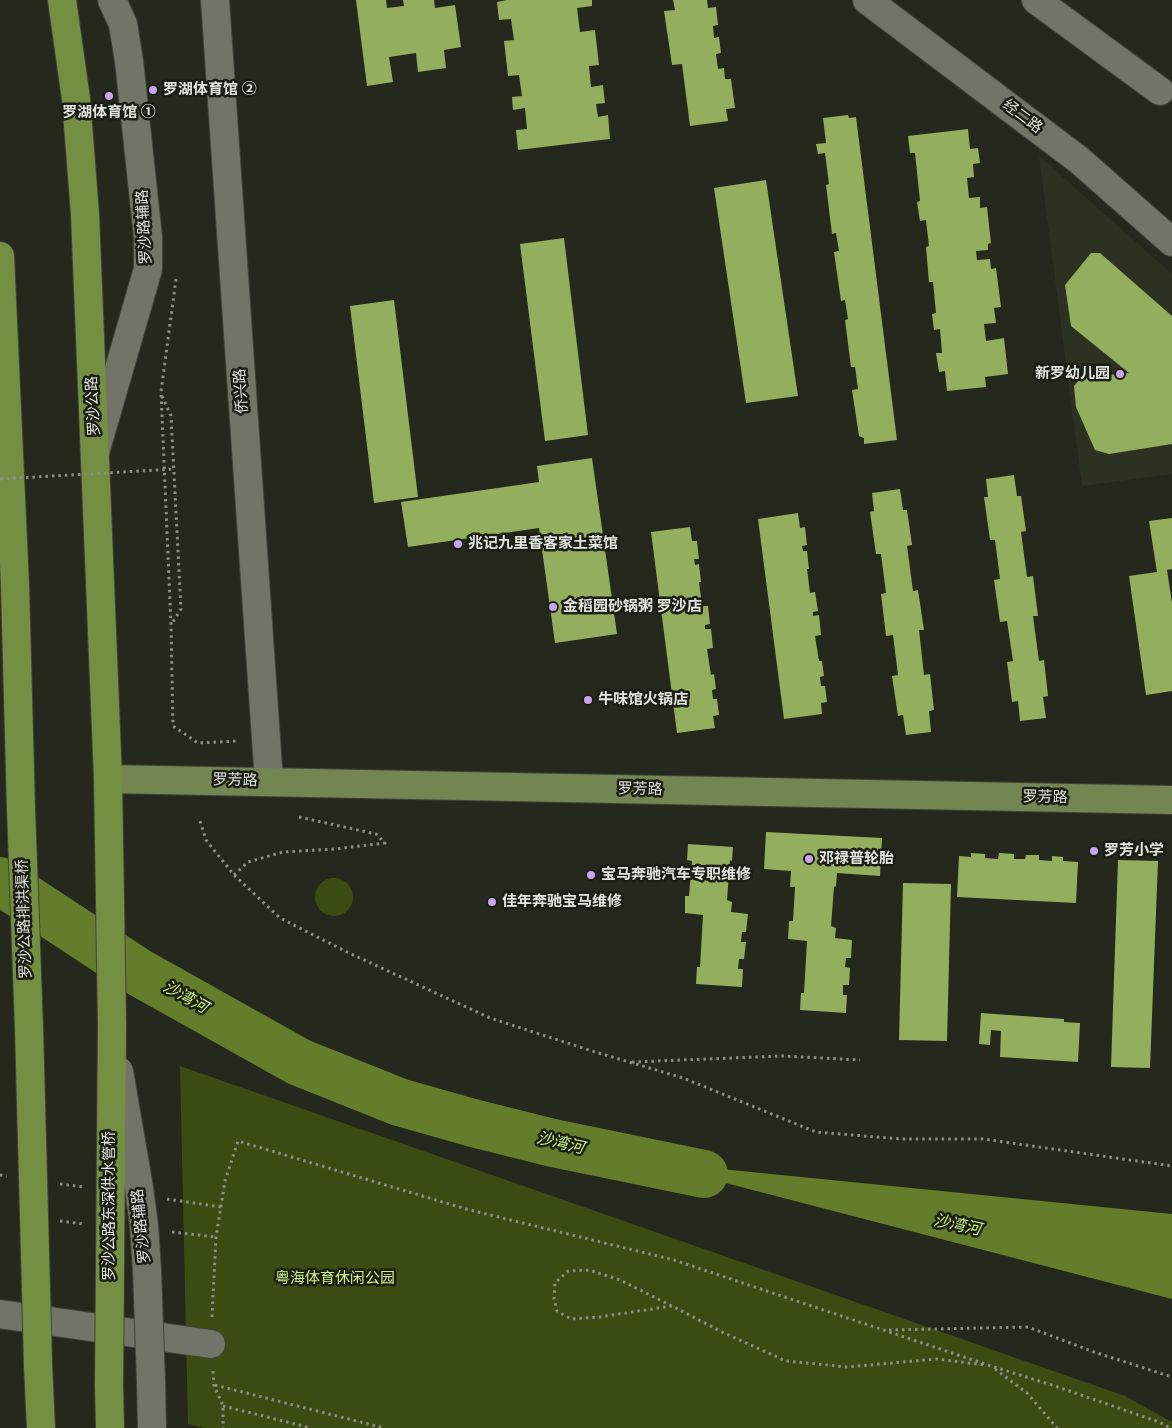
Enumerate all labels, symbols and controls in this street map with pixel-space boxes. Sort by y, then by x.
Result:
place label: 罗湖体育馆 ② [163,81,257,99]
marker: 罗湖体育馆 ② [147,84,159,96]
marker: 罗湖体育馆 ① [103,90,115,102]
street label: 经二路 [999,96,1045,138]
place label: 罗湖体育馆 ① [62,104,156,122]
street label: 罗沙路辅路 [134,189,156,265]
place label: 新罗幼儿园 [1035,365,1110,383]
street label: 侨兴路 [231,368,253,414]
marker: 新罗幼儿园 [1114,368,1126,380]
street label: 罗沙公路 [83,376,105,436]
place label: 兆记九里香客家土菜馆 [468,535,618,553]
marker: 兆记九里香客家土菜馆 [452,538,464,550]
place label: 金稻园砂锅粥 罗沙店 [563,598,702,616]
marker: 金稻园砂锅粥 罗沙店 [547,601,559,613]
place label: 牛味馆火锅店 [598,691,688,709]
marker: 牛味馆火锅店 [582,694,594,706]
street label: 罗芳路 [212,772,258,790]
street label: 罗芳路 [617,781,663,799]
street label: 罗芳路 [1022,789,1068,807]
place label: 罗芳小学 [1104,842,1164,860]
marker: 罗芳小学 [1088,845,1100,857]
place label: 邓禄普轮胎 [819,850,894,868]
marker: 邓禄普轮胎 [803,853,815,865]
street label: 罗沙公路排洪渠桥 [14,859,36,979]
place label: 宝马奔驰汽车专职维修 [601,866,751,884]
marker: 宝马奔驰汽车专职维修 [585,869,597,881]
place label: 佳年奔驰宝马维修 [502,893,622,911]
marker: 佳年奔驰宝马维修 [486,896,498,908]
water label: 沙湾河 [159,978,211,1018]
water label: 沙湾河 [534,1129,586,1159]
street label: 罗沙公路东深供水管桥 [101,1131,119,1281]
street label: 罗沙路辅路 [129,1188,155,1264]
water label: 沙湾河 [932,1212,982,1240]
park label: 粤海体育休闲公园 [275,1270,395,1288]

